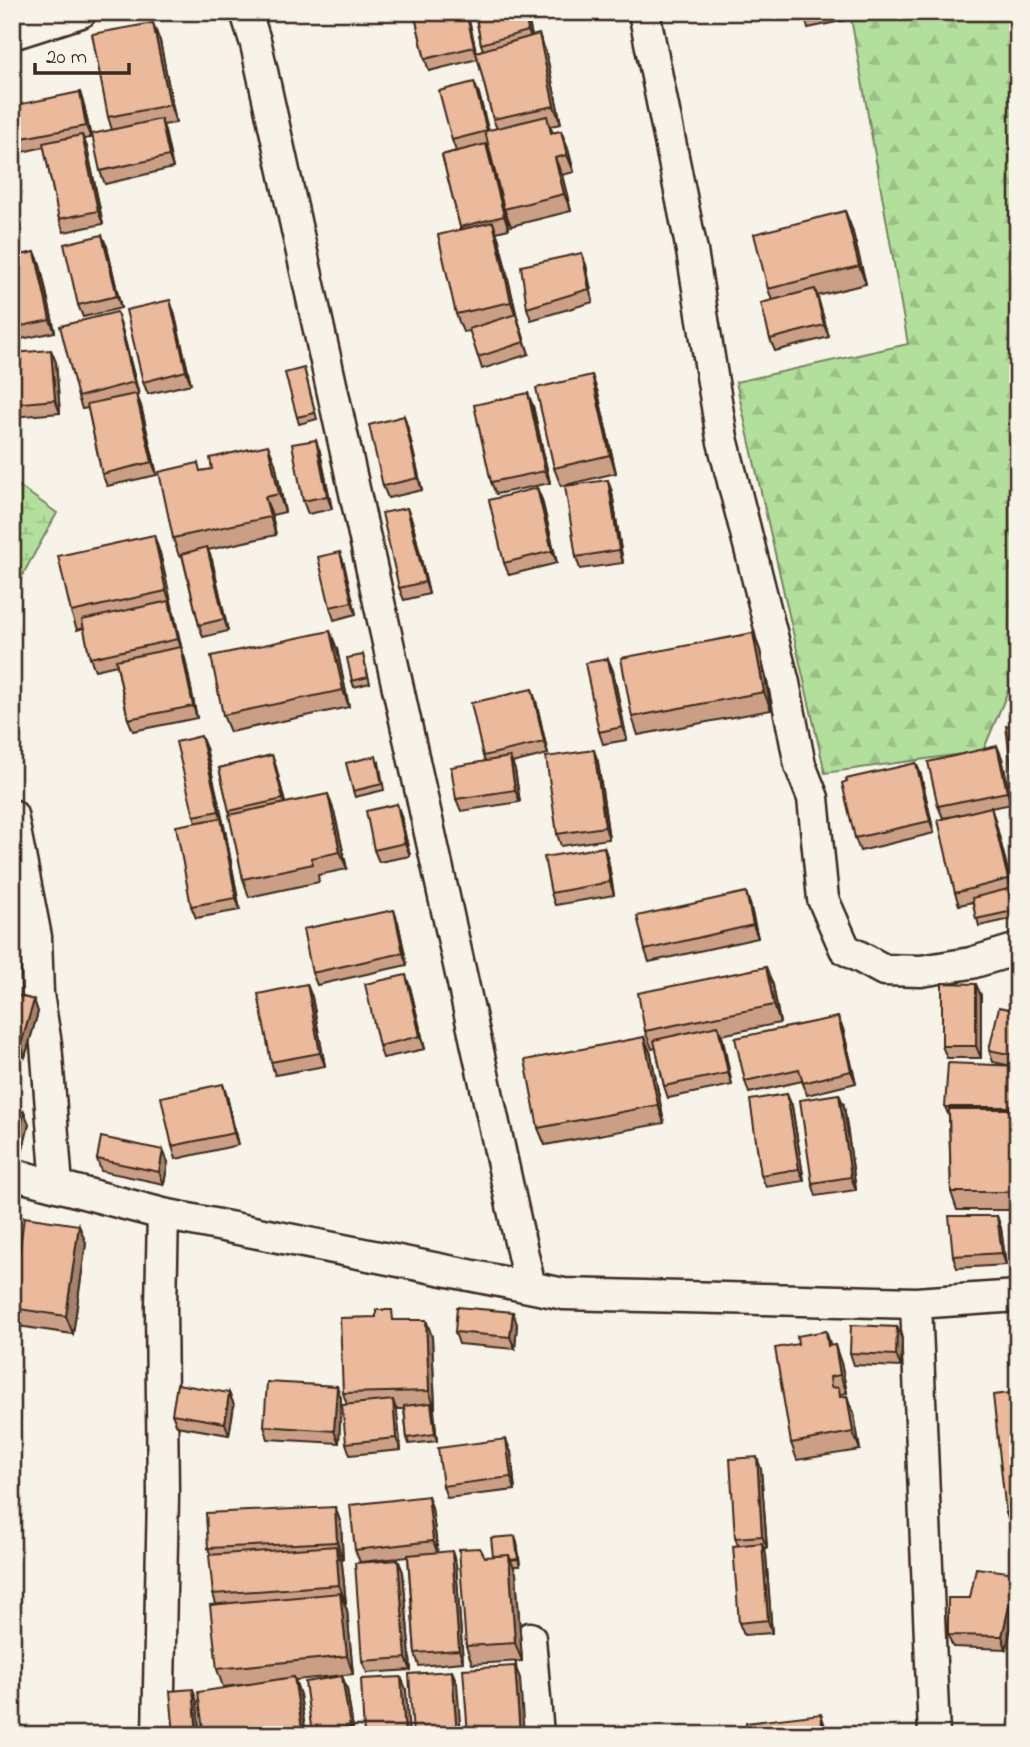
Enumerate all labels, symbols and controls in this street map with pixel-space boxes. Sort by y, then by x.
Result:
scale bar [35,32,130,76]
text: 20 m [46,43,87,73]

